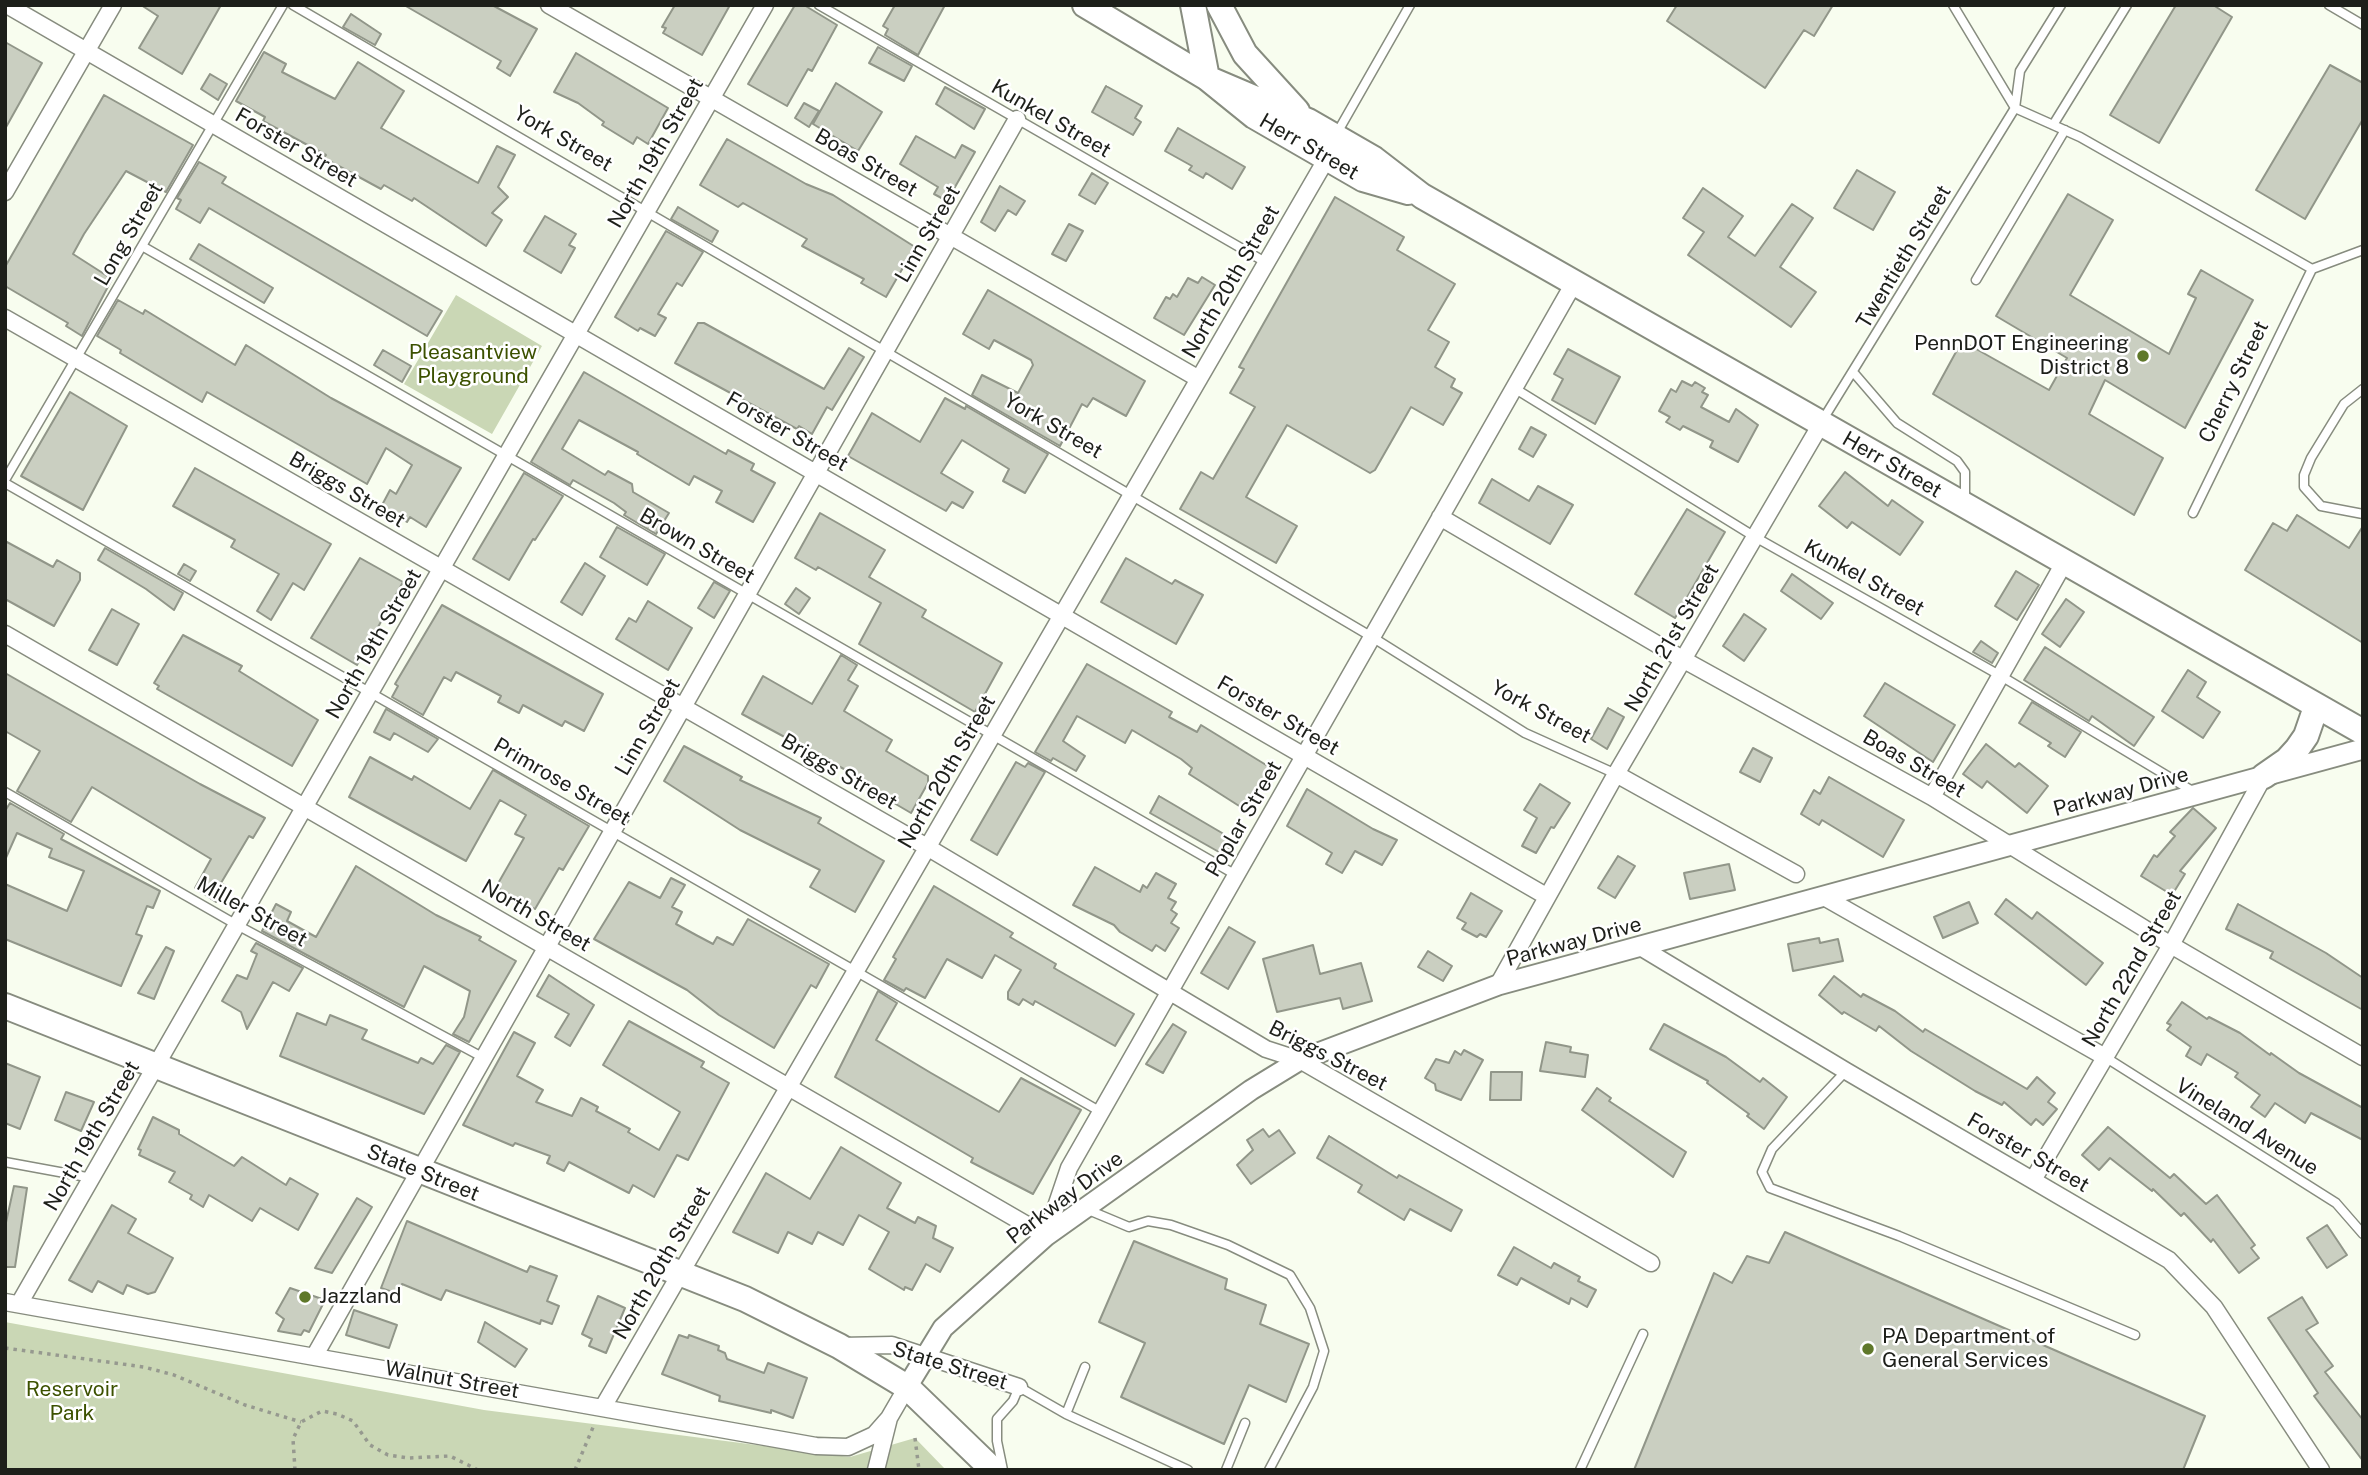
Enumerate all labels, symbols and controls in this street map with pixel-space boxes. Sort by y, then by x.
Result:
street label: North 19th Street [603,73,709,233]
street label: Kunkel Street [987,75,1115,163]
street label: York Street [509,101,617,177]
street label: Forster Street [230,103,362,193]
street label: Herr Street [1255,108,1363,186]
street label: Boas Street [810,123,922,203]
street label: Long Street [89,178,169,290]
street label: Linn Street [890,181,966,287]
street label: Twentieth Street [1851,181,1957,333]
street label: North 20th Street [1177,201,1285,363]
street label: Cherry Street [2194,317,2274,447]
place label: PennDOT Engineering District 8 [1914,331,2129,381]
park label: Pleasantview Playground [409,340,537,390]
marker: PennDOT Engineering District 8 [2135,348,2151,364]
street label: Forster Street [721,387,853,477]
street label: York Street [999,388,1107,464]
street label: Herr Street [1838,426,1946,504]
street label: Briggs Street [284,447,410,533]
street label: Brown Street [635,503,759,589]
street label: Kunkel Street [1799,534,1929,622]
street label: North 21st Street [1619,559,1725,717]
street label: North 19th Street [321,564,427,724]
street label: Forster Street [1212,671,1344,761]
street label: Linn Street [610,674,686,780]
street label: York Street [1487,675,1595,749]
street label: North 20th Street [893,691,1001,853]
street label: Boas Street [1858,724,1970,804]
street label: Briggs Street [776,729,902,815]
street label: Primrose Street [489,733,635,831]
street label: Poplar Street [1201,756,1287,882]
street label: Parkway Drive [2051,762,2191,822]
street label: Miller Street [192,871,312,953]
street label: North Street [477,875,595,957]
street label: North 22nd Street [2077,886,2187,1052]
street label: Parkway Drive [1504,912,1644,972]
street label: Briggs Street [1264,1015,1392,1097]
street label: North 19th Street [39,1056,145,1216]
street label: Vineland Avenue [2171,1073,2323,1181]
street label: Forster Street [1962,1108,2094,1198]
street label: State Street [363,1139,483,1207]
street label: Parkway Drive [1002,1146,1128,1250]
street label: North 20th Street [608,1182,716,1344]
place label: Jazzland [319,1284,402,1310]
marker: Jazzland [297,1289,313,1305]
place label: PA Department of General Services [1882,1324,2055,1374]
street label: State Street [889,1337,1011,1395]
marker: PA Department of General Services [1860,1341,1876,1357]
street label: Walnut Street [383,1356,521,1404]
park label: Reservoir Park [26,1377,118,1427]

